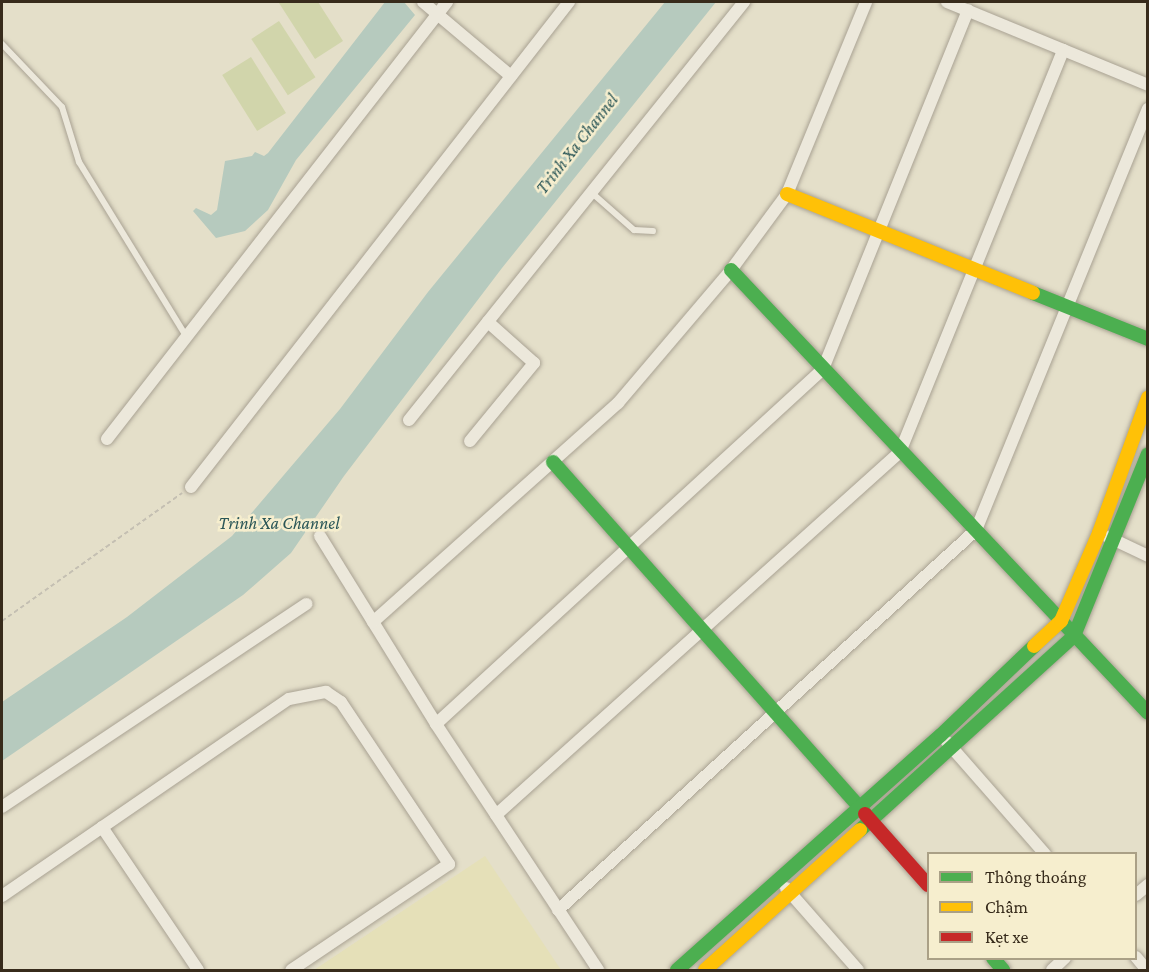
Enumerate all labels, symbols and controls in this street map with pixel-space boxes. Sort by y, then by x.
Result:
water label: Trinh Xa Channel [531,90,623,198]
water label: Trinh Xa Channel [218,512,340,534]
legend [927,852,1137,960]
text: Thông thoáng [985,867,1086,887]
text: Chậm [985,897,1028,917]
text: Kẹt xe [985,927,1028,947]

